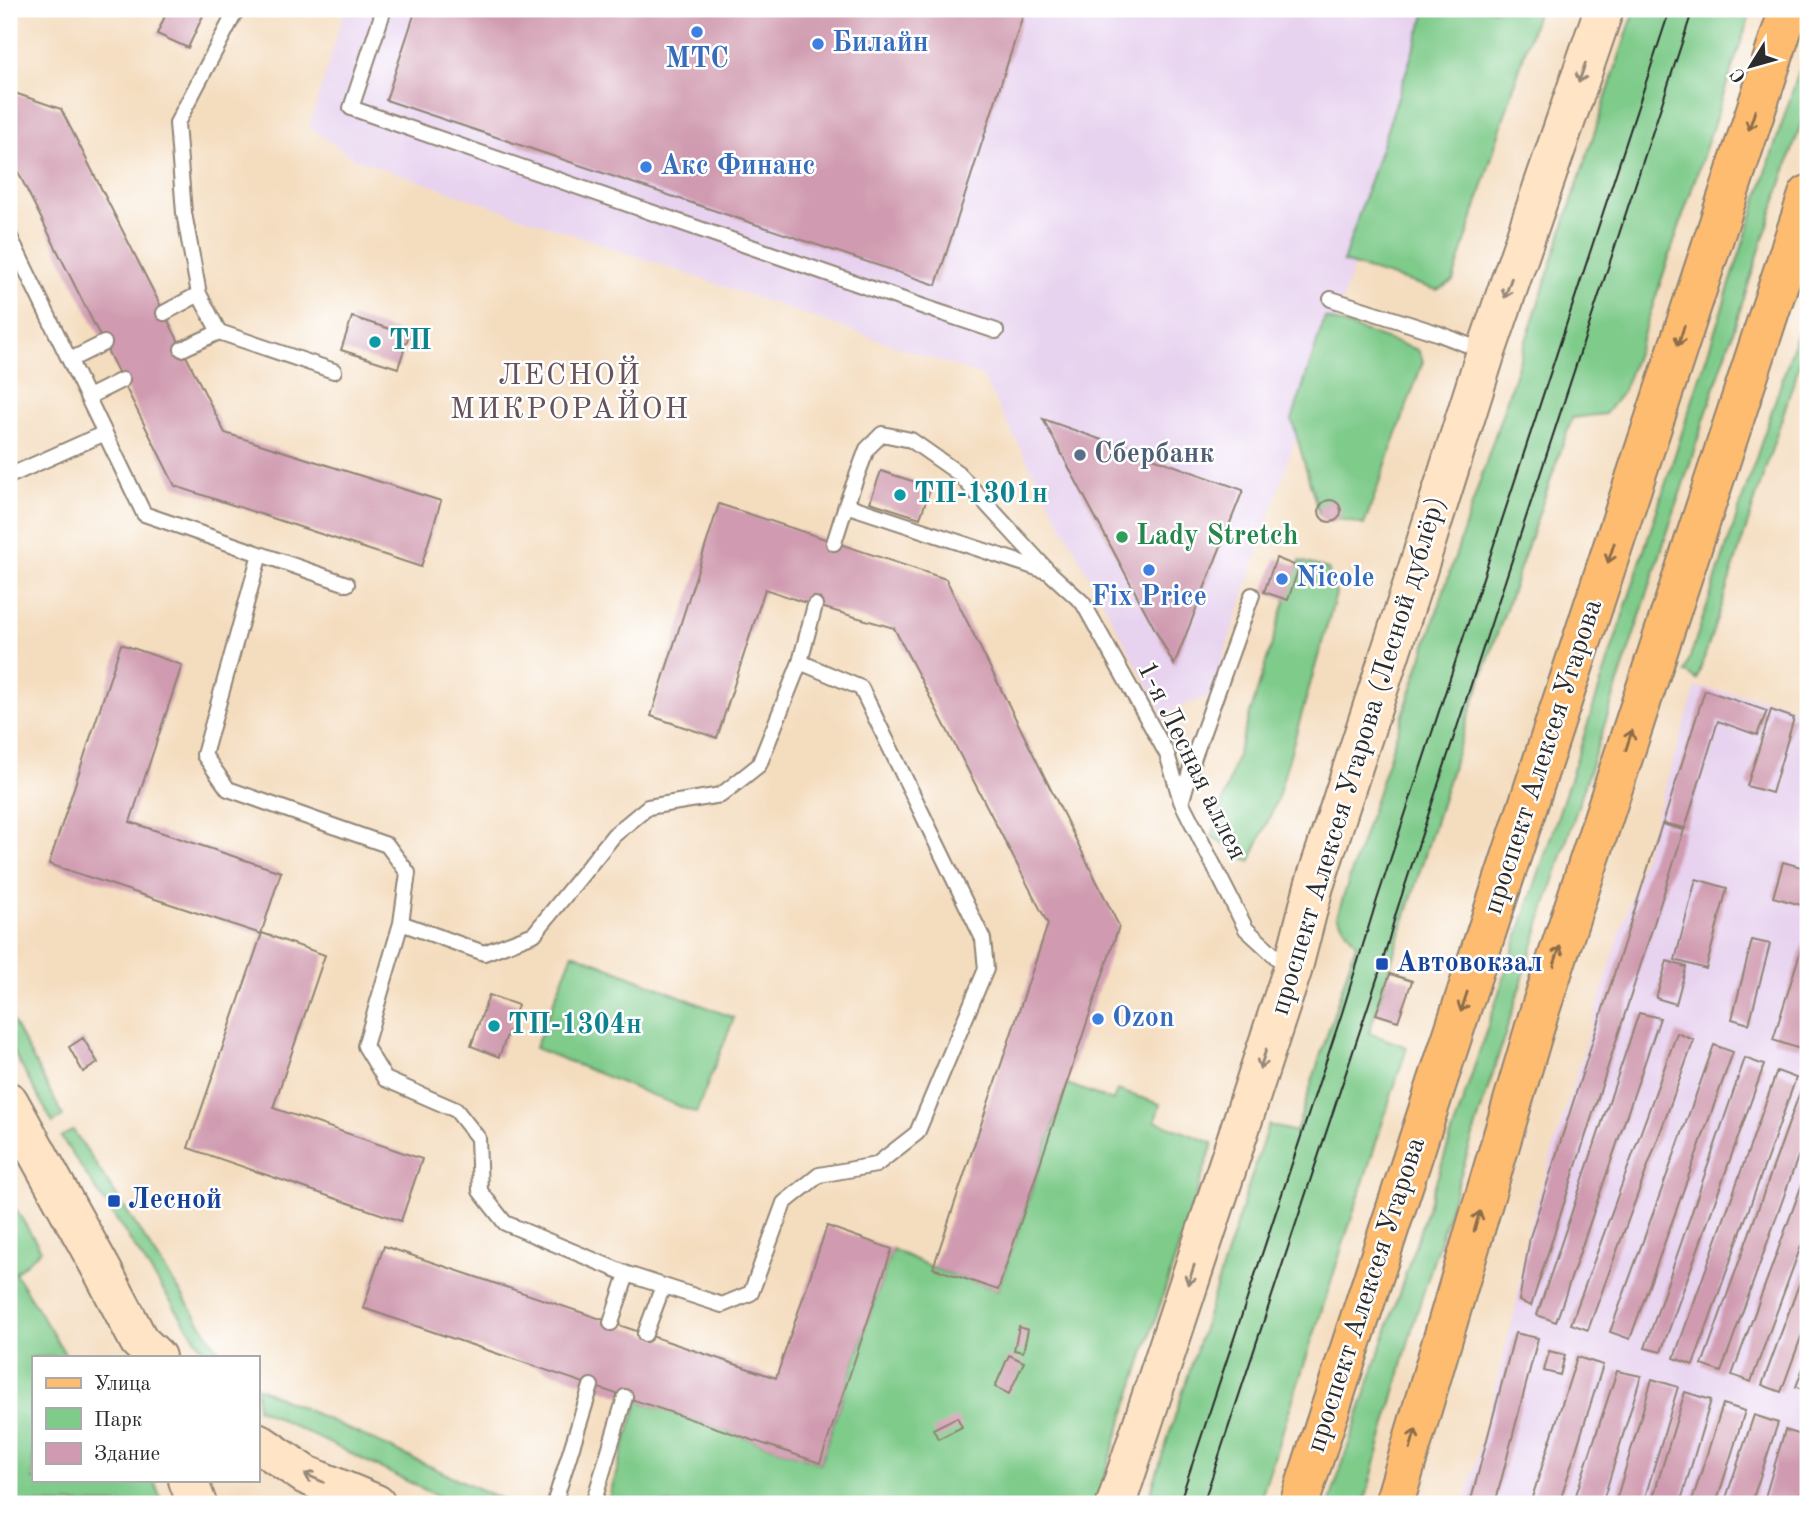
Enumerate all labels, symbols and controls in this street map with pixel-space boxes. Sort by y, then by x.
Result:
marker: МТС [689,24,705,40]
place label: Билайн [832,30,929,58]
north arrow [1716,32,1786,102]
marker: Билайн [810,36,826,52]
place label: МТС [665,45,729,74]
one-way arrow [1575,62,1587,84]
text: С [1728,64,1751,85]
one-way arrow [1745,109,1757,131]
place label: Акс Финанс [660,153,816,181]
marker: Акс Финанс [638,159,654,175]
one-way arrow [1501,277,1513,299]
one-way arrow [1674,325,1686,347]
place label: ТП [389,328,432,356]
marker: ТП [367,334,383,350]
district label: ЛЕСНОЙ МИКРОРАЙОН [450,355,690,425]
place label: Сбербанк [1094,440,1214,469]
marker: Сбербанк [1072,447,1088,463]
place label: ТП-1301н [914,481,1048,509]
marker: ТП-1301н [892,487,908,503]
street label: проспект Алексея Угарова (Лесной дублёр) [1267,493,1451,1019]
place label: Lady Stretch [1136,523,1298,551]
marker: Lady Stretch [1114,529,1130,545]
one-way arrow [1603,541,1616,563]
marker: Fix Price [1141,562,1157,578]
place label: Nicole [1296,565,1375,593]
marker: Nicole [1274,571,1290,587]
place label: Fix Price [1091,584,1207,612]
street label: проспект Алексея Угарова [1480,596,1608,918]
street label: 1-я Лесная аллея [1131,657,1251,865]
one-way arrow [1623,729,1636,751]
one-way arrow [1552,945,1565,967]
place label: Автовокзал [1396,950,1543,978]
marker: Автовокзал [1374,956,1390,972]
one-way arrow [1456,990,1469,1012]
place label: Ozon [1112,1005,1175,1033]
marker: Ozon [1090,1011,1106,1027]
place label: ТП-1304н [508,1012,642,1040]
marker: ТП-1304н [486,1018,502,1034]
one-way arrow [1256,1048,1268,1070]
street label: проспект Алексея Угарова [1303,1134,1431,1456]
place label: Лесной [128,1187,222,1215]
marker: Лесной [106,1193,122,1209]
one-way arrow [1472,1210,1485,1232]
one-way arrow [1184,1264,1197,1286]
legend [32,1356,259,1482]
text: Улица [94,1374,151,1395]
text: Парк [94,1410,143,1431]
one-way arrow [1408,1428,1421,1450]
text: Здание [94,1444,160,1465]
one-way arrow [304,1471,325,1484]

